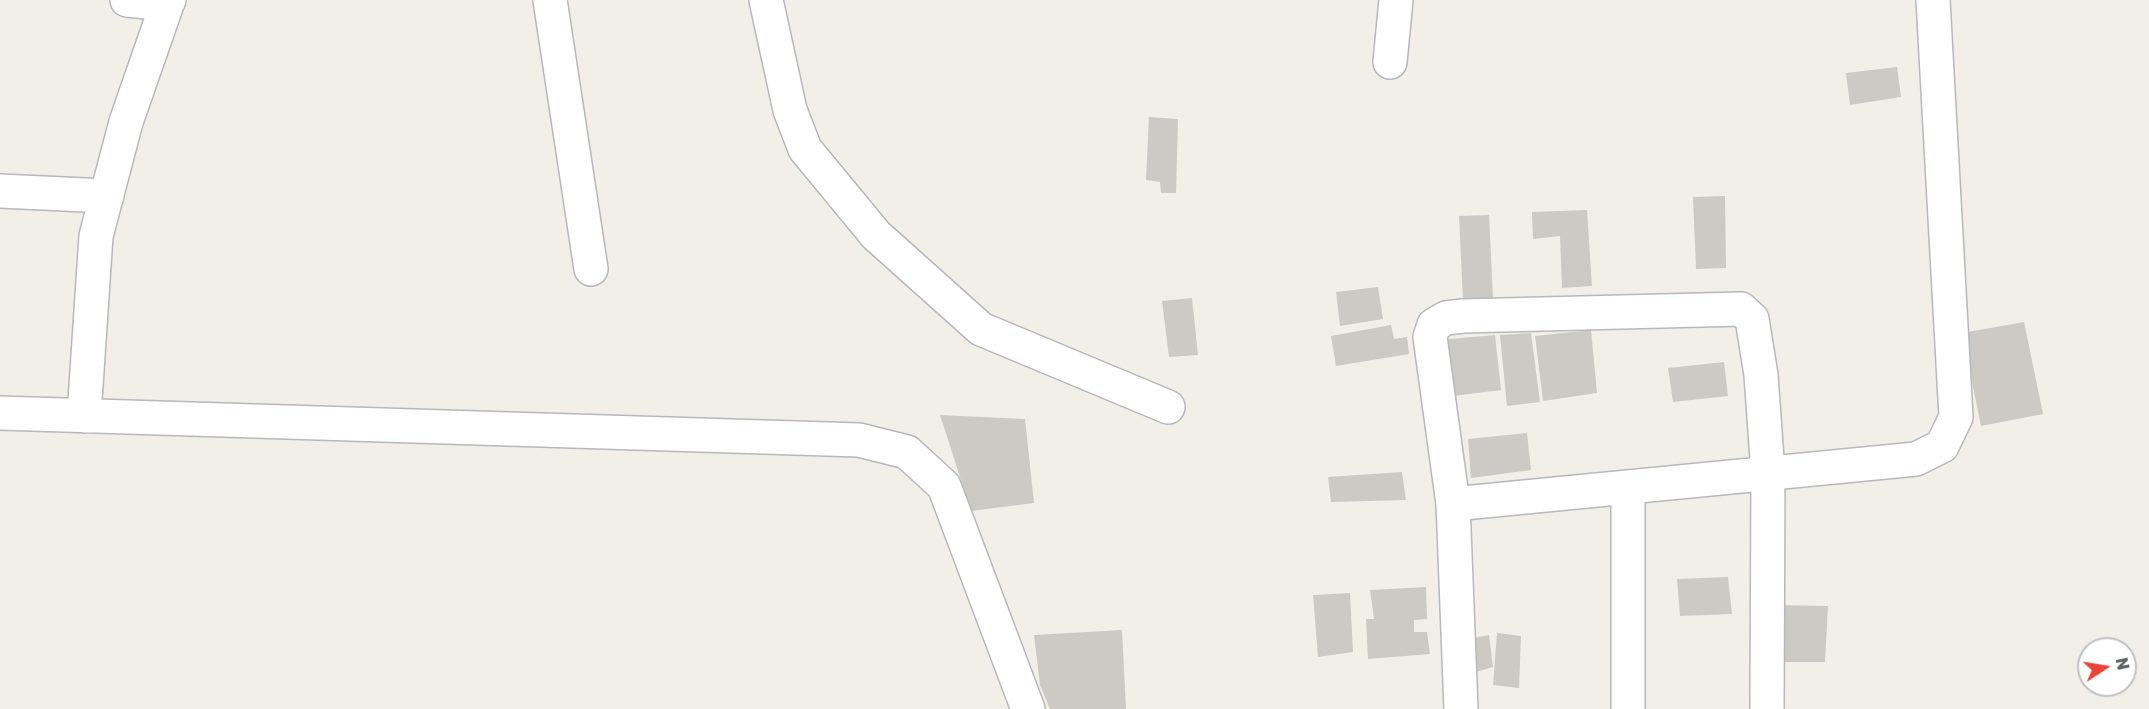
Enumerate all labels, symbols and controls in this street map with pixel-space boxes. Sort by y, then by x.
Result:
north arrow [2077,637,2137,697]
text: N [2112,656,2134,672]

